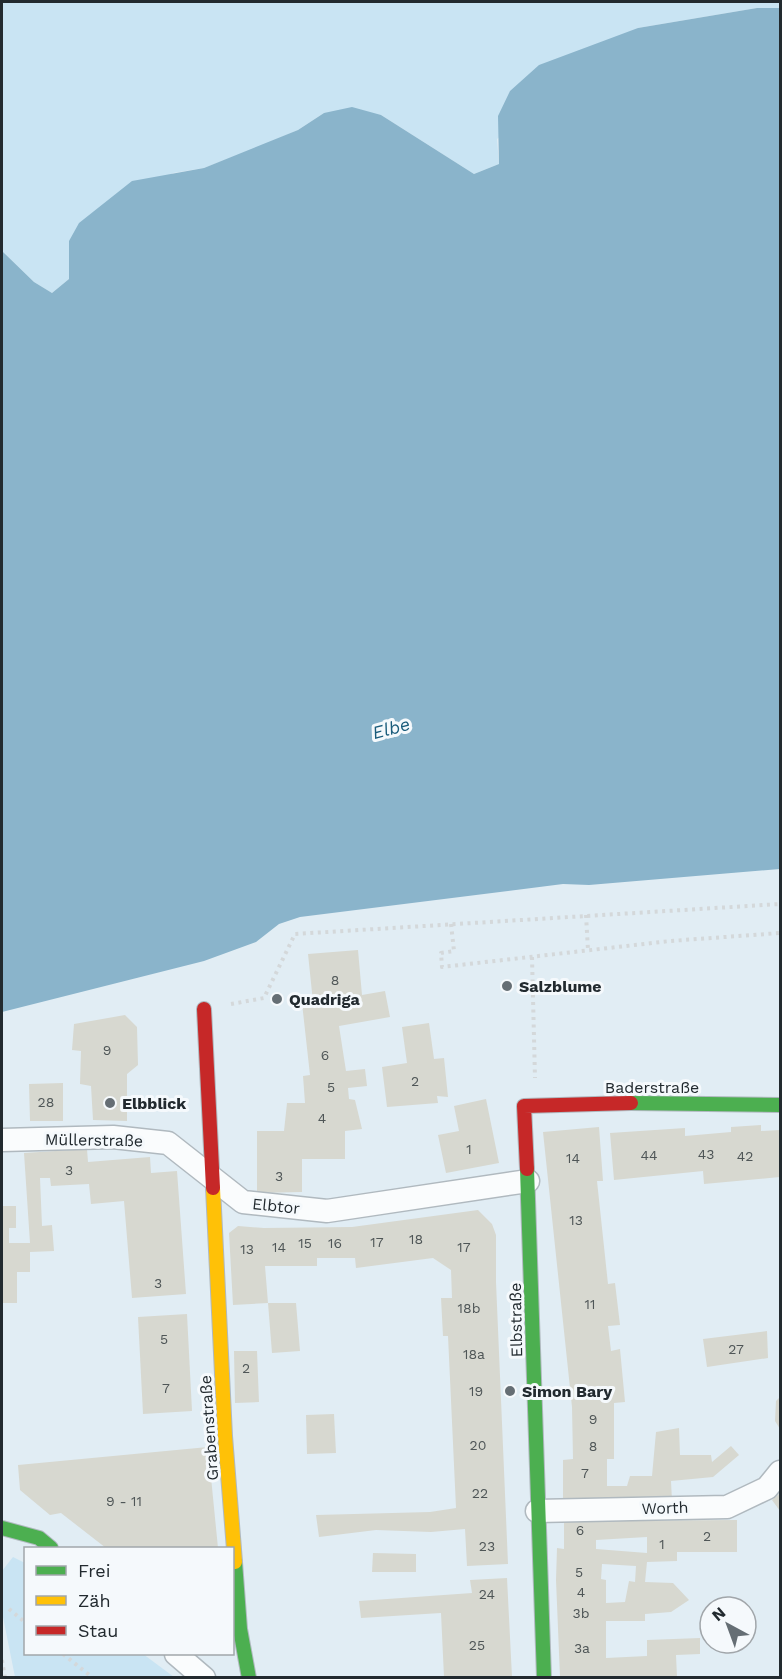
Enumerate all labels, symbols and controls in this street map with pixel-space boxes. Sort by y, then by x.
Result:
water label: Elbe [370,713,412,743]
house number: 8 [331,972,339,988]
place label: Salzblume [519,977,602,996]
marker: Salzblume [500,979,514,993]
place label: Quadriga [289,990,360,1009]
marker: Quadriga [270,992,284,1006]
house number: 9 [103,1042,111,1058]
house number: 6 [321,1047,329,1063]
house number: 2 [411,1073,419,1089]
street label: Baderstraße [605,1078,699,1097]
house number: 5 [327,1079,335,1095]
house number: 28 [38,1094,54,1110]
place label: Elbblick [122,1094,186,1113]
marker: Elbblick [103,1096,117,1110]
house number: 4 [318,1110,326,1126]
street label: Müllerstraße [45,1130,143,1150]
house number: 1 [466,1141,472,1157]
house number: 43 [698,1146,714,1162]
house number: 44 [640,1147,658,1163]
house number: 42 [737,1148,753,1164]
house number: 14 [566,1150,580,1166]
house number: 3 [65,1162,73,1178]
house number: 3 [275,1168,283,1184]
street label: Elbtor [251,1194,301,1218]
house number: 13 [569,1212,583,1228]
house number: 18 [409,1231,423,1247]
house number: 17 [370,1234,384,1250]
house number: 15 [298,1235,312,1251]
house number: 16 [328,1235,342,1251]
house number: 14 [272,1239,286,1255]
house number: 17 [457,1239,471,1255]
house number: 13 [240,1241,254,1257]
house number: 3 [154,1275,162,1291]
street label: Elbstraße [506,1282,526,1358]
house number: 11 [585,1296,595,1312]
house number: 18b [458,1300,480,1316]
house number: 5 [160,1331,168,1347]
house number: 27 [728,1341,744,1357]
house number: 18a [463,1346,485,1362]
house number: 2 [242,1360,250,1376]
street label: Grabenstraße [196,1375,222,1481]
house number: 7 [162,1380,170,1396]
place label: Simon Bary [522,1382,613,1401]
house number: 19 [469,1383,483,1399]
marker: Simon Bary [503,1384,517,1398]
house number: 9 [589,1411,597,1427]
house number: 20 [470,1437,486,1453]
house number: 8 [589,1438,597,1454]
house number: 7 [581,1465,589,1481]
house number: 22 [472,1485,488,1501]
house number: 9 - 11 [106,1493,142,1509]
street label: Worth [641,1498,689,1518]
house number: 6 [576,1522,584,1538]
house number: 2 [703,1528,711,1544]
house number: 1 [659,1536,665,1552]
house number: 23 [479,1538,495,1554]
legend [24,1547,234,1655]
text: Frei [78,1560,110,1581]
house number: 5 [575,1564,583,1580]
house number: 4 [577,1584,585,1600]
house number: 24 [479,1586,495,1602]
text: Zäh [78,1590,111,1611]
north arrow [698,1595,758,1655]
text: N [708,1603,729,1625]
house number: 3b [573,1605,589,1621]
text: Stau [78,1620,118,1641]
house number: 25 [469,1637,485,1653]
house number: 3a [574,1640,590,1656]

